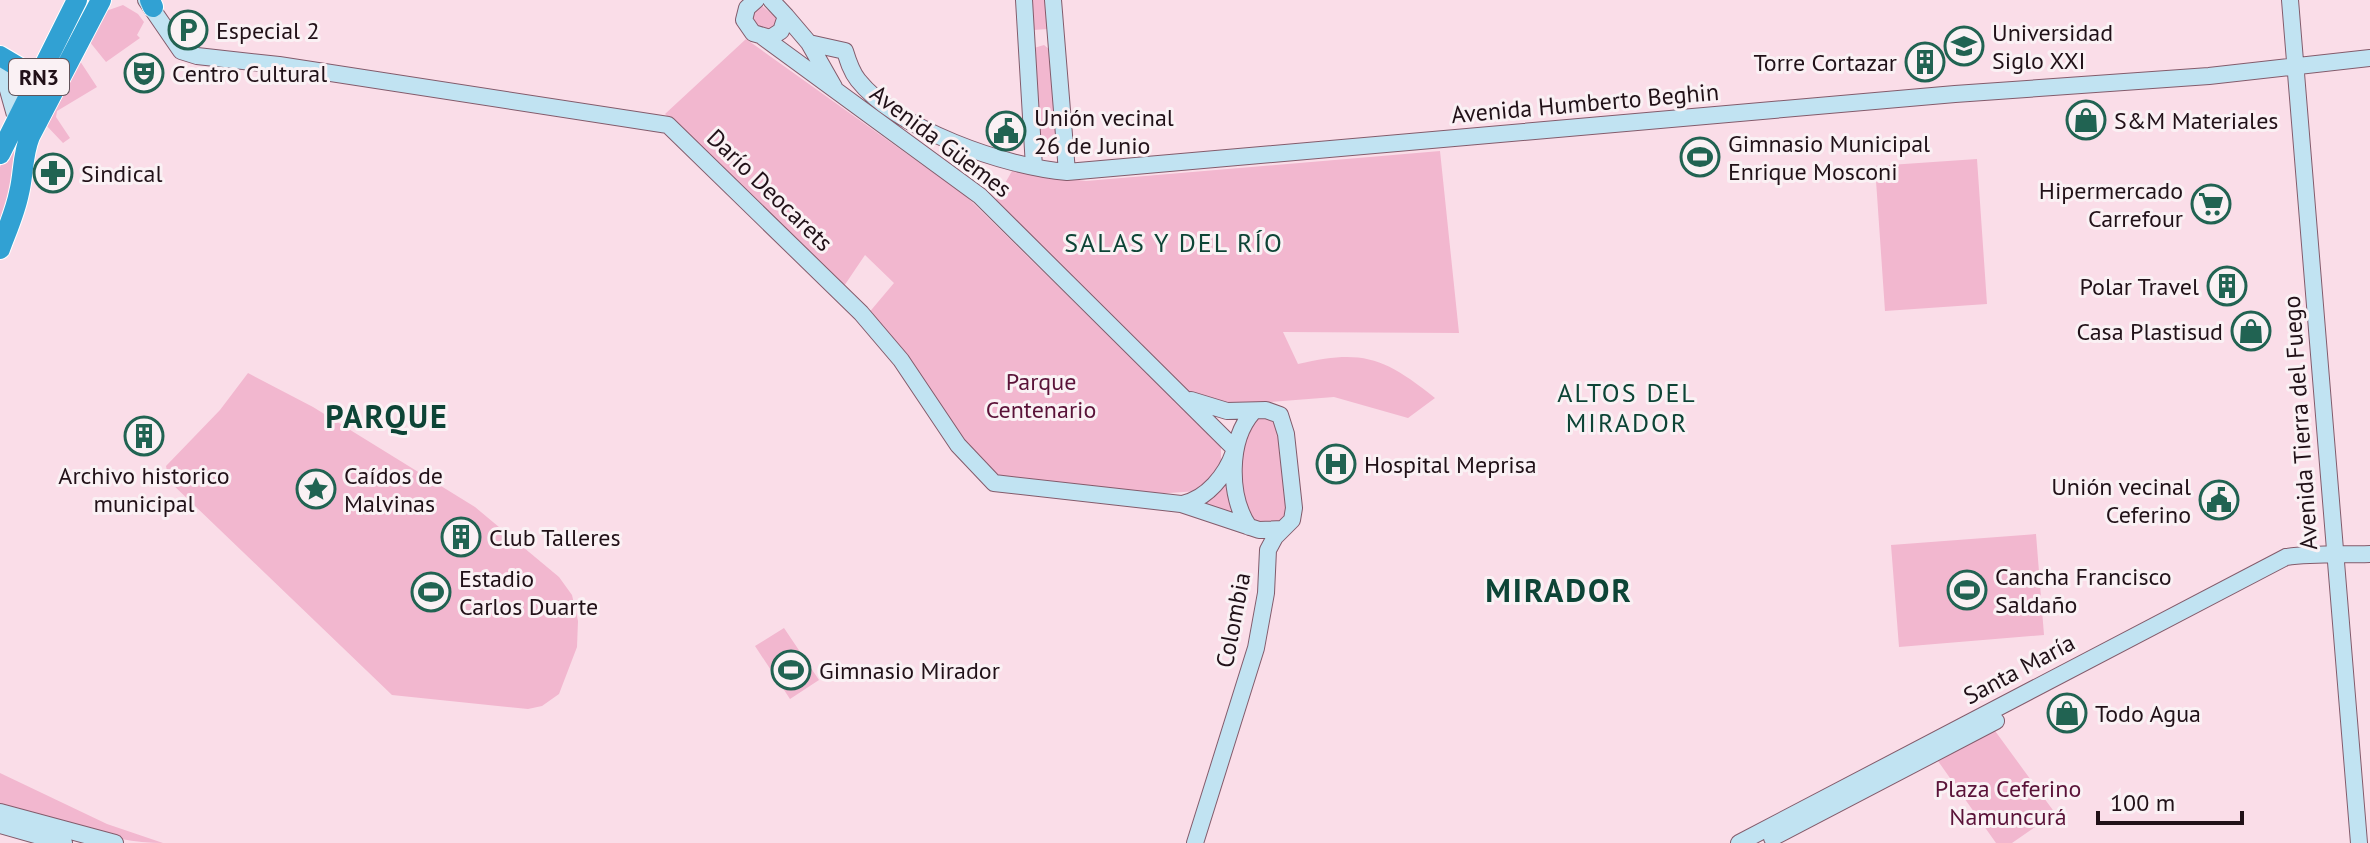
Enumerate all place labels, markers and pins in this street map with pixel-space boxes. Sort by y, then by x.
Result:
parking icon: Especial 2 [167,9,209,51]
place label: Especial 2 [216,15,320,46]
place label: Universidad Siglo XXI [1992,17,2113,76]
school or university icon: Universidad Siglo XXI [1943,25,1985,67]
building icon: Torre Cortazar [1904,41,1946,83]
place label: Torre Cortazar [1754,47,1897,78]
theatre icon: Centro Cultural [123,52,165,94]
place label: Centro Cultural [172,58,327,89]
shop icon: S&M Materiales [2065,99,2107,141]
place label: Unión vecinal 26 de Junio [1034,102,1174,161]
place label: S&M Materiales [2114,105,2278,136]
public building icon: Unión vecinal 26 de Junio [985,110,1027,152]
place label: Gimnasio Municipal Enrique Mosconi [1728,128,1930,187]
sports icon: Gimnasio Municipal Enrique Mosconi [1679,136,1721,178]
pharmacy icon: Sindical [32,152,74,194]
place label: Sindical [81,158,162,189]
place label: Hipermercado Carrefour [2039,175,2183,234]
supermarket icon: Hipermercado Carrefour [2190,183,2232,225]
building icon: Polar Travel [2206,265,2248,307]
place label: Polar Travel [2079,271,2199,302]
shop icon: Casa Plastisud [2230,310,2272,352]
place label: Casa Plastisud [2076,316,2223,347]
building icon: Archivo historico municipal [123,415,165,457]
hospital icon: Hospital Meprisa [1315,443,1357,485]
place label: Hospital Meprisa [1364,449,1537,480]
place label: Archivo historico municipal [58,460,230,519]
place label: Caídos de Malvinas [344,460,443,519]
place icon: Caídos de Malvinas [295,468,337,510]
place label: Unión vecinal Ceferino [2051,471,2191,530]
public building icon: Unión vecinal Ceferino [2198,479,2240,521]
building icon: Club Talleres [440,516,482,558]
place label: Club Talleres [489,522,621,553]
place label: Cancha Francisco Saldaño [1995,561,2172,620]
place label: Estadio Carlos Duarte [459,563,598,622]
sports icon: Cancha Francisco Saldaño [1946,569,1988,611]
sports icon: Estadio Carlos Duarte [410,571,452,613]
sports icon: Gimnasio Mirador [770,649,812,691]
place label: Gimnasio Mirador [819,655,1000,686]
shop icon: Todo Agua [2046,692,2088,734]
place label: Todo Agua [2095,698,2201,729]

